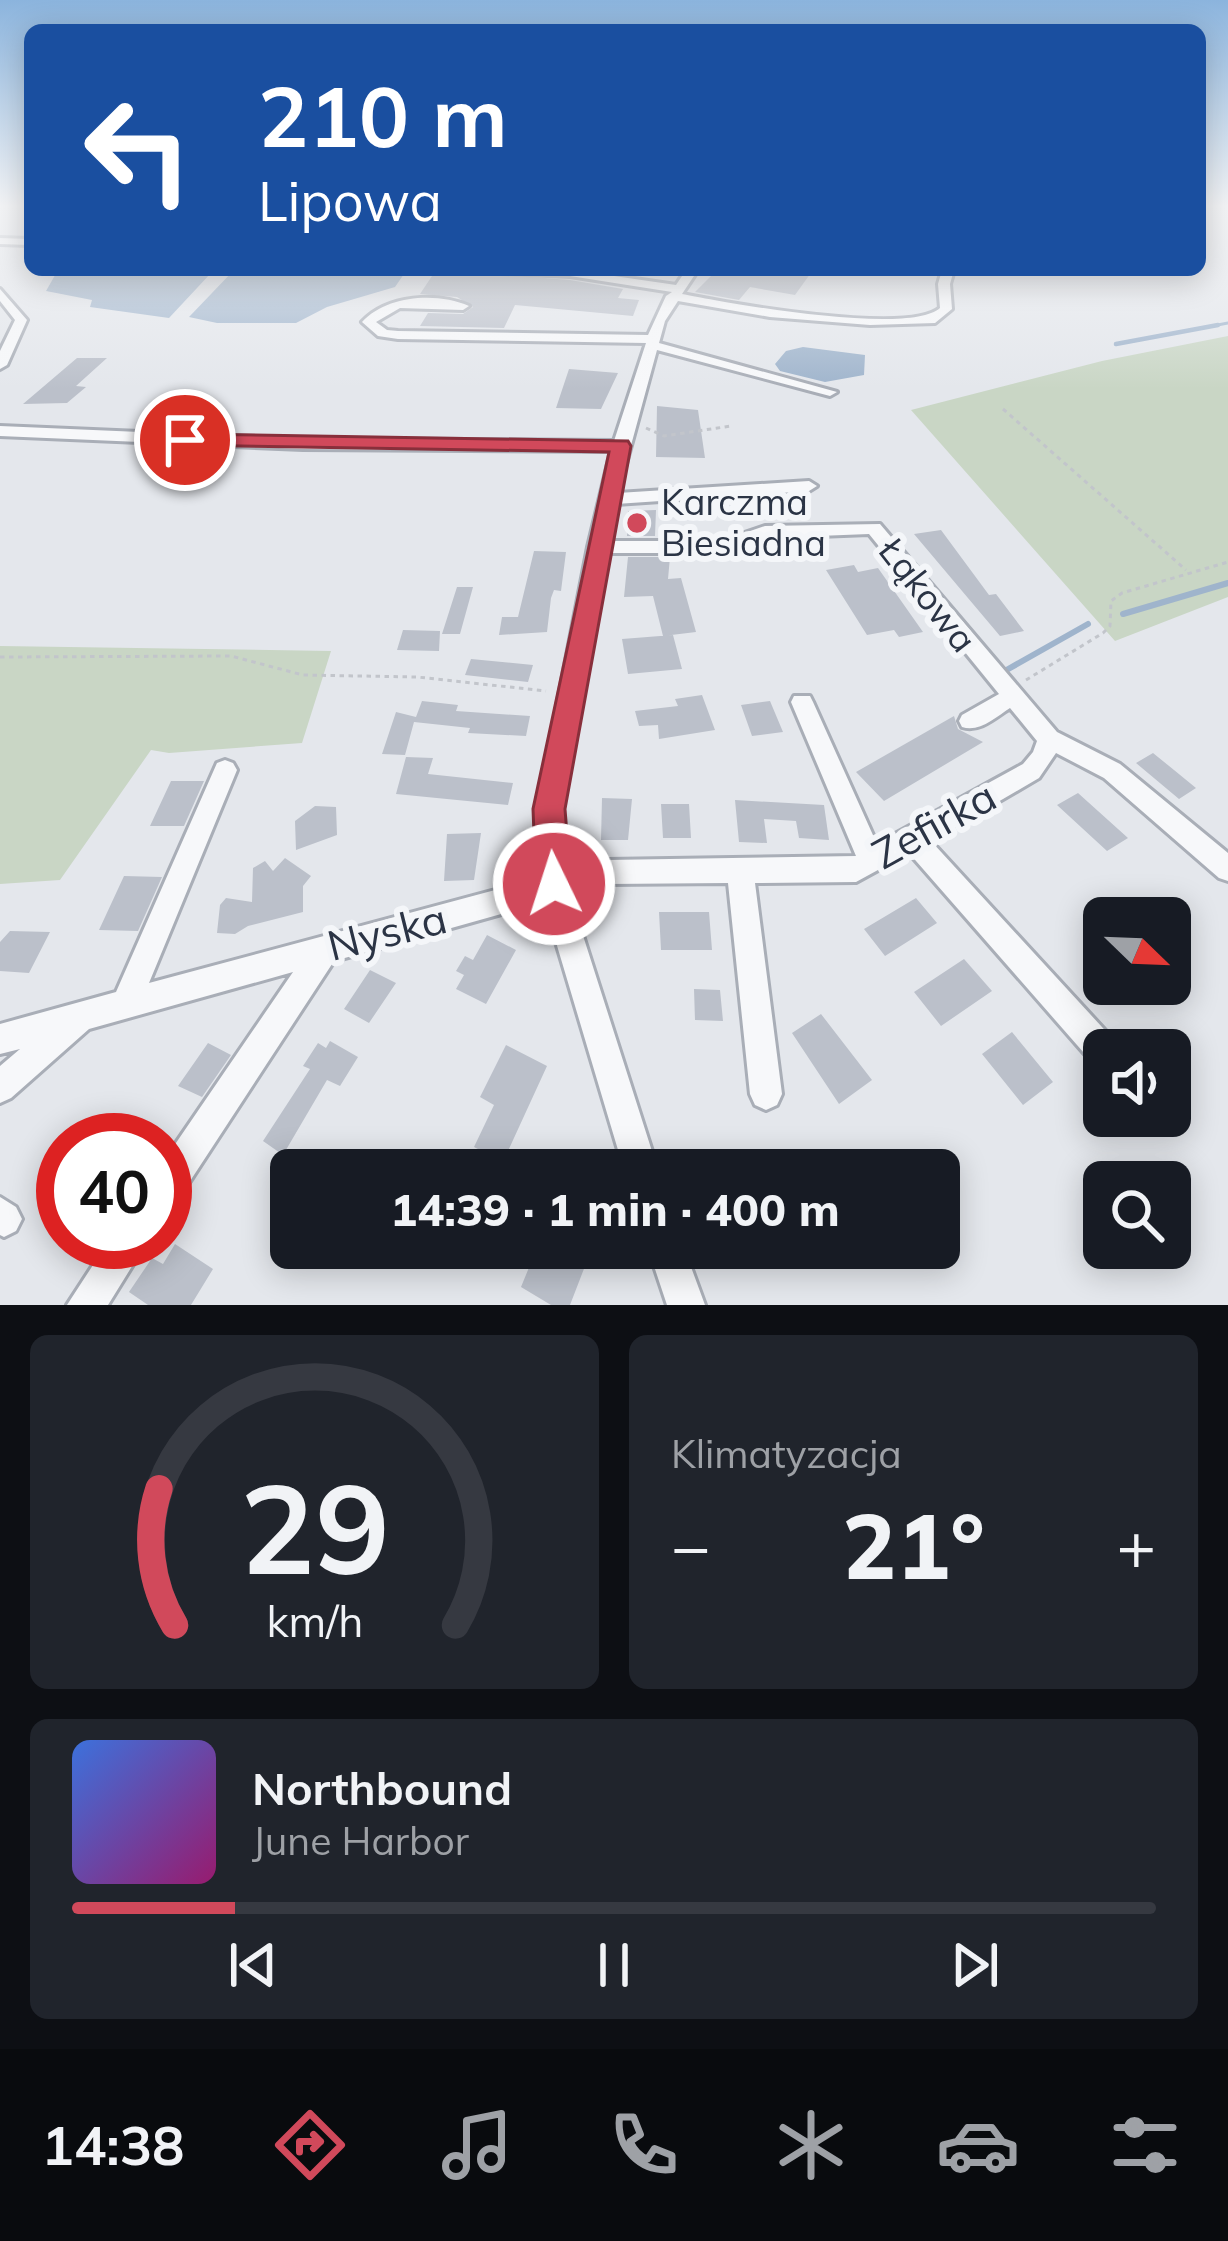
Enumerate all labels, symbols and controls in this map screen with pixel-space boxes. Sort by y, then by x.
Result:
text: 210 m [258,63,508,168]
icon: left [60,72,216,228]
text: Lipowa [258,167,442,235]
pin [134,389,236,491]
icon: arrive [152,407,218,473]
place label: Karczma Biesiadna [661,479,826,565]
marker: Karczma Biesiadna [624,510,650,536]
street label: Łąkowa [869,528,987,661]
street label: Zefirka [863,769,1005,880]
position arrow [491,821,617,947]
street label: Nyska [322,891,452,972]
north arrow [1083,897,1191,1005]
map controls [1083,897,1191,1269]
button: sound [1083,1029,1191,1137]
speed limit sign: 40 [36,1113,192,1269]
button: search [1083,1161,1191,1269]
text: 14:39 · 1 min · 400 m [390,1181,840,1237]
text: Klimatyzacja [671,1429,902,1478]
text: 29 [240,1449,389,1605]
text: 21° [842,1489,985,1602]
text: − [671,1504,711,1587]
text: + [1116,1504,1156,1587]
text: km/h [266,1594,363,1648]
text: Northbound [252,1760,512,1816]
text: June Harbor [252,1816,469,1865]
icon: previous [220,1932,286,1998]
icon: pause [581,1932,647,1998]
icon: next [942,1932,1008,1998]
icon: directions [268,2103,352,2187]
icon: music [435,2103,519,2187]
icon: phone [602,2103,686,2187]
icon: climate [769,2103,853,2187]
icon: car [936,2103,1020,2187]
icon: filters [1103,2103,1187,2187]
text: 14:38 [42,2111,185,2179]

